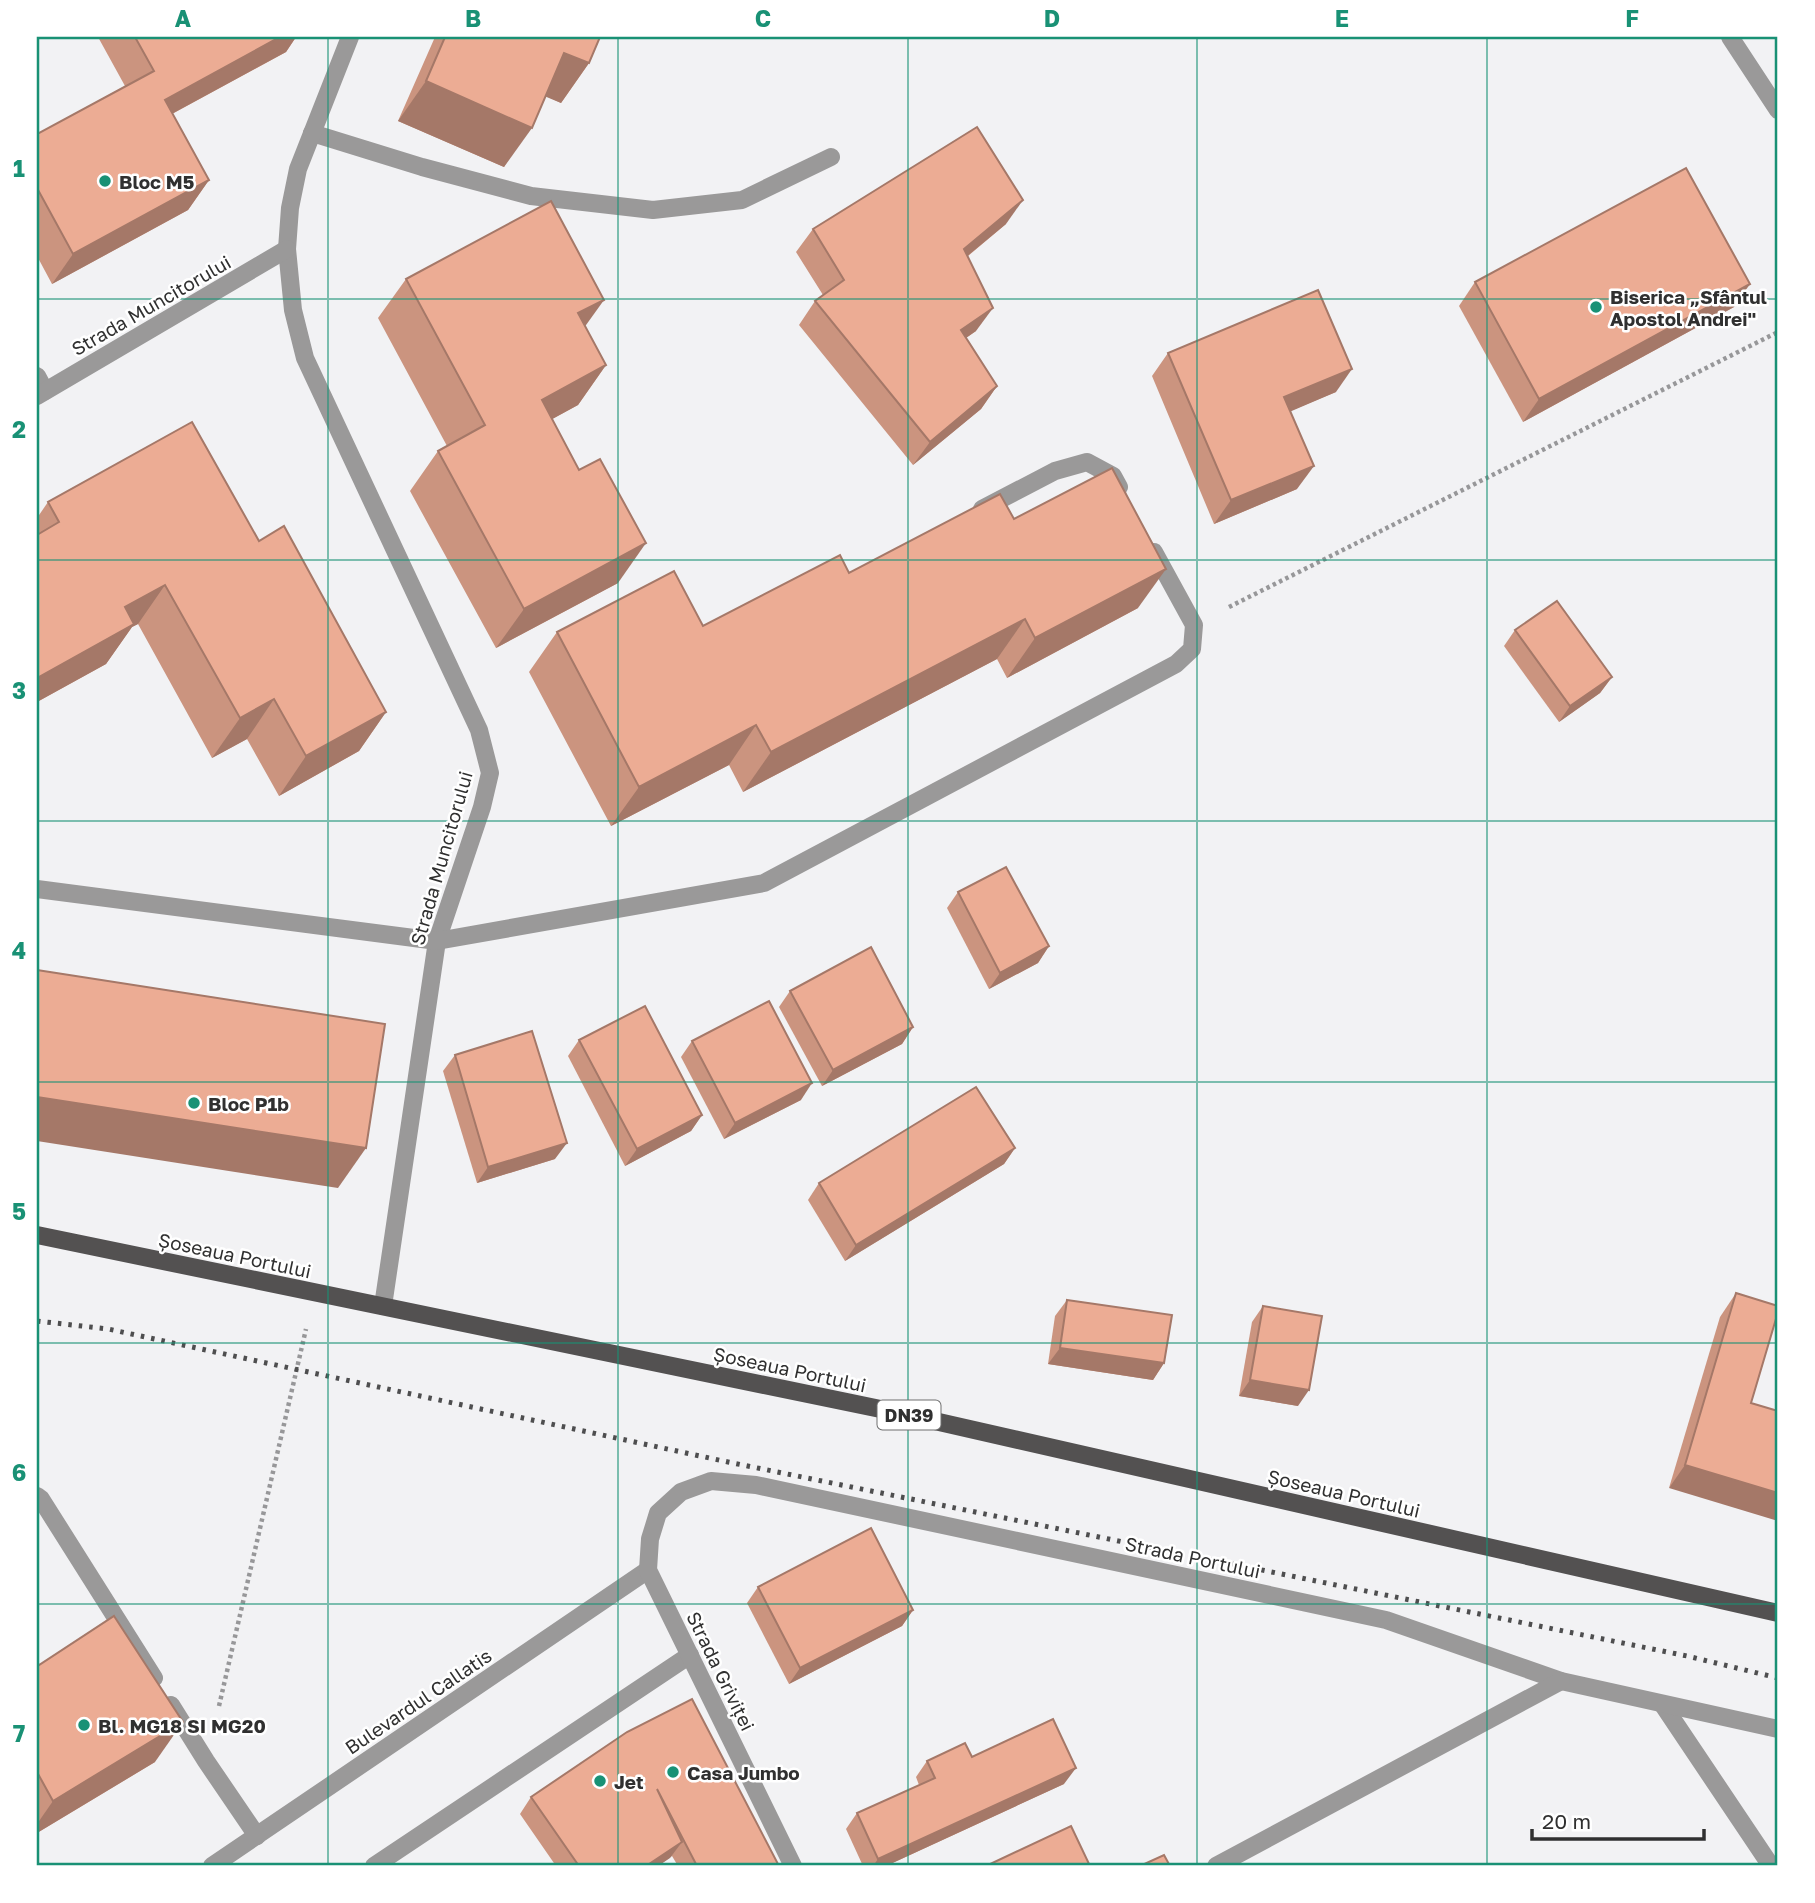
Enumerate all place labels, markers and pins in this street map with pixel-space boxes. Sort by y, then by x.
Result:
place label: Bloc M5 [119,170,194,193]
marker: Bloc M5 [97,173,113,189]
place label: Biserica „Sfântul Apostol Andrei" [1610,285,1767,330]
marker: Biserica „Sfântul Apostol Andrei" [1588,299,1604,315]
place label: Bloc P1b [208,1092,289,1115]
marker: Bloc P1b [186,1095,202,1111]
place label: Bl. MG18 SI MG20 [98,1714,266,1737]
marker: Bl. MG18 SI MG20 [76,1717,92,1733]
place label: Casa Jumbo [687,1761,800,1784]
marker: Casa Jumbo [665,1764,681,1780]
place label: Jet [614,1770,644,1793]
marker: Jet [592,1773,608,1789]

